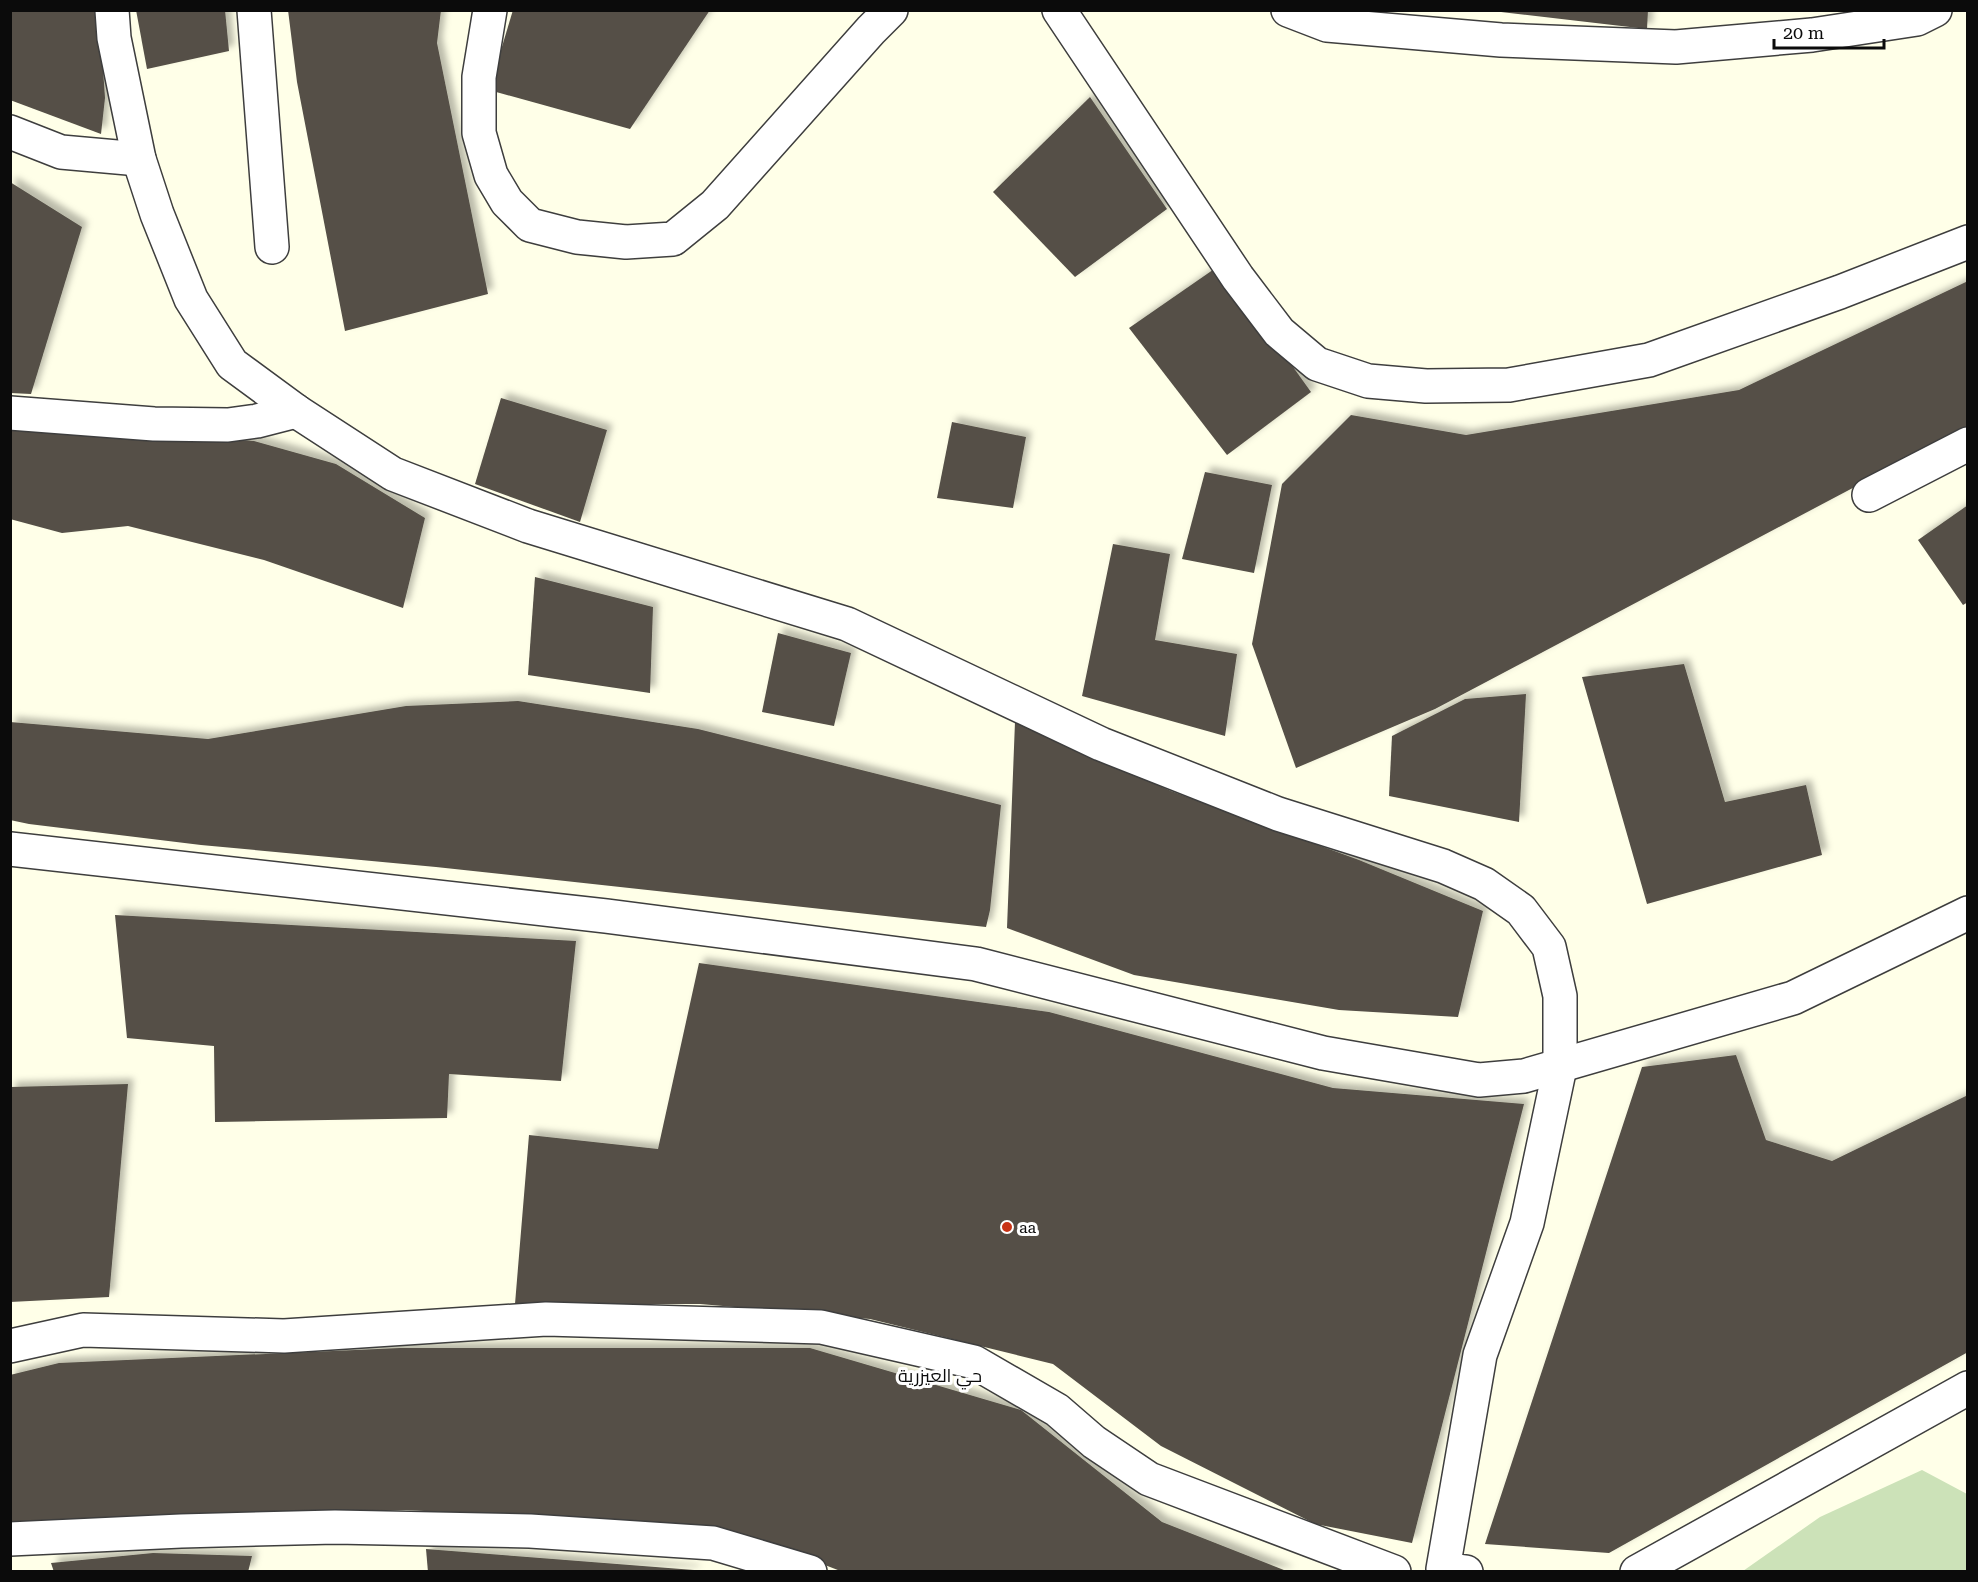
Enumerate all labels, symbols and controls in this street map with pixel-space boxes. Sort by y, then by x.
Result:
scale bar [1774,12,1884,50]
text: 20 m [1783,22,1824,43]
place label: aa [1019,1218,1037,1237]
marker: aa [1000,1220,1014,1234]
district label: حي العيزرية [898,1365,982,1390]

